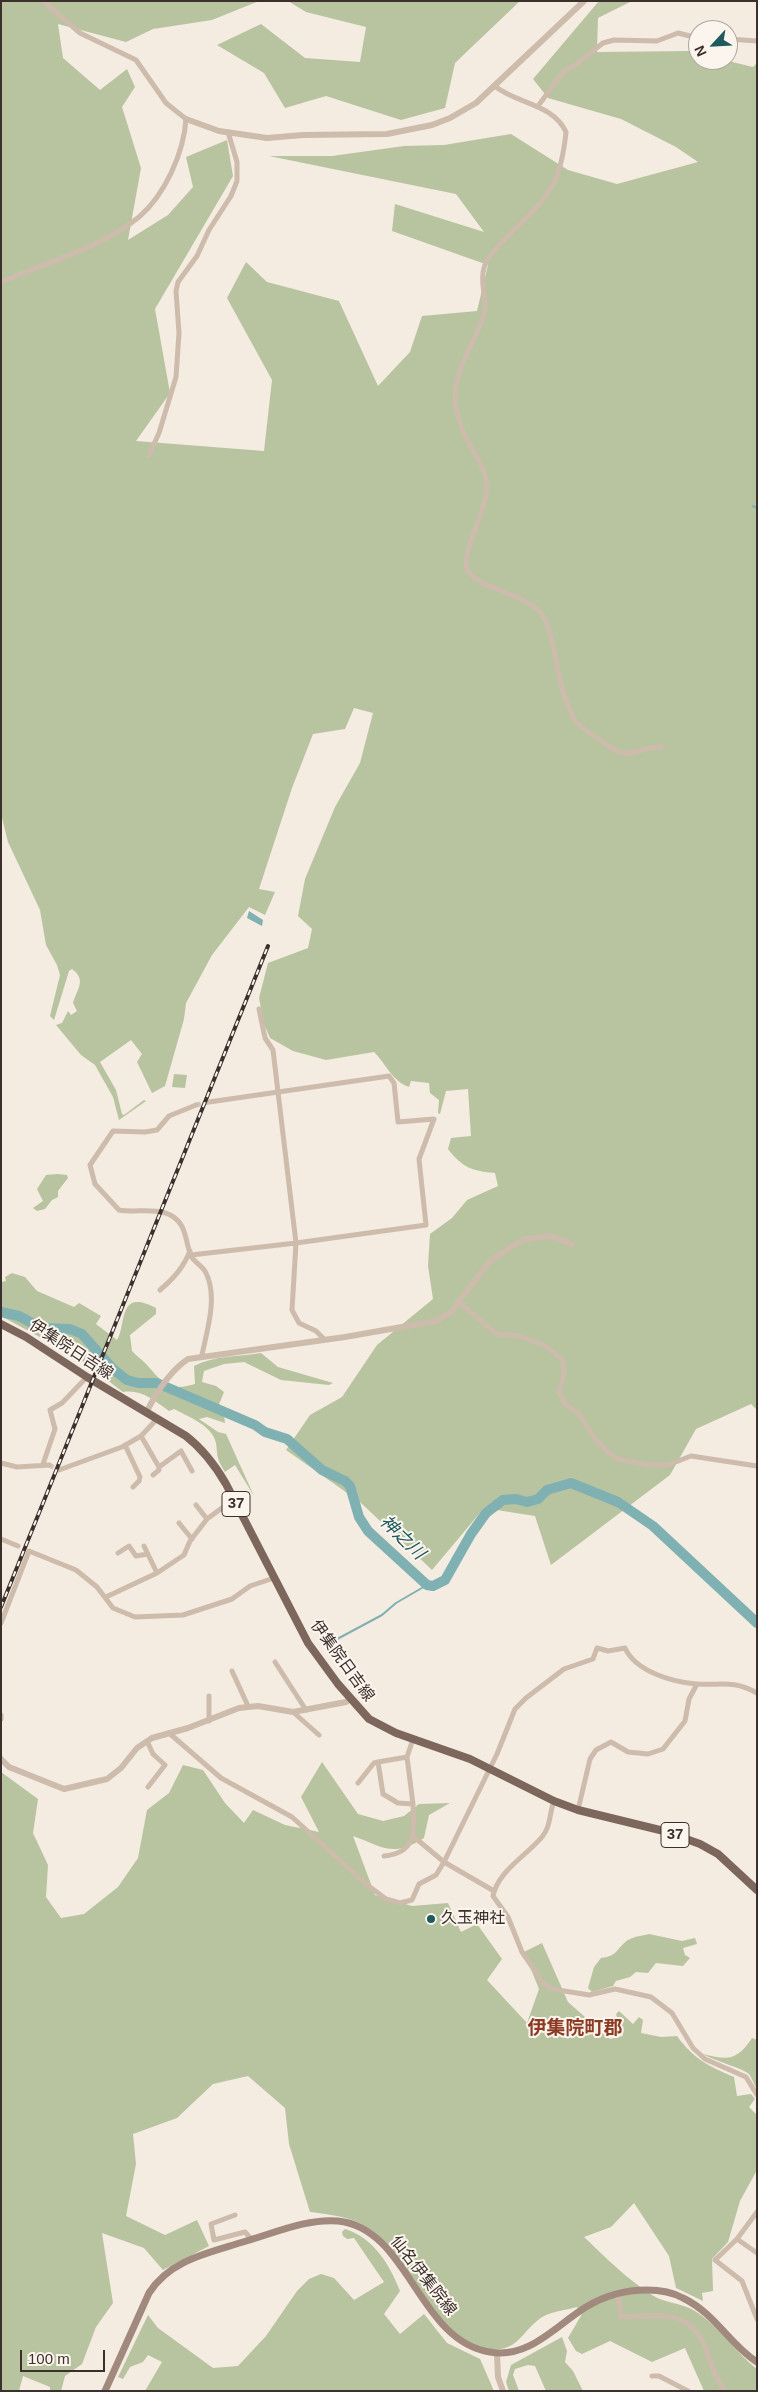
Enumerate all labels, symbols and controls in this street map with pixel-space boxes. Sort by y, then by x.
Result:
north arrow [688,20,738,70]
text: N [691,43,710,59]
street label: 伊集院日吉線 [26,1316,116,1384]
road number: 37 [222,1492,250,1516]
water label: 神之川 [375,1511,429,1565]
street label: 伊集院日吉線 [306,1617,378,1705]
road number: 37 [661,1822,689,1848]
place label: 久玉神社 [441,1909,505,1929]
marker: 久玉神社 [425,1913,437,1925]
district label: 伊集院町郡 [528,2018,622,2040]
street label: 仙名伊集院線 [386,2232,460,2320]
scale bar [22,2340,108,2372]
text: 100 m [28,2350,70,2367]

